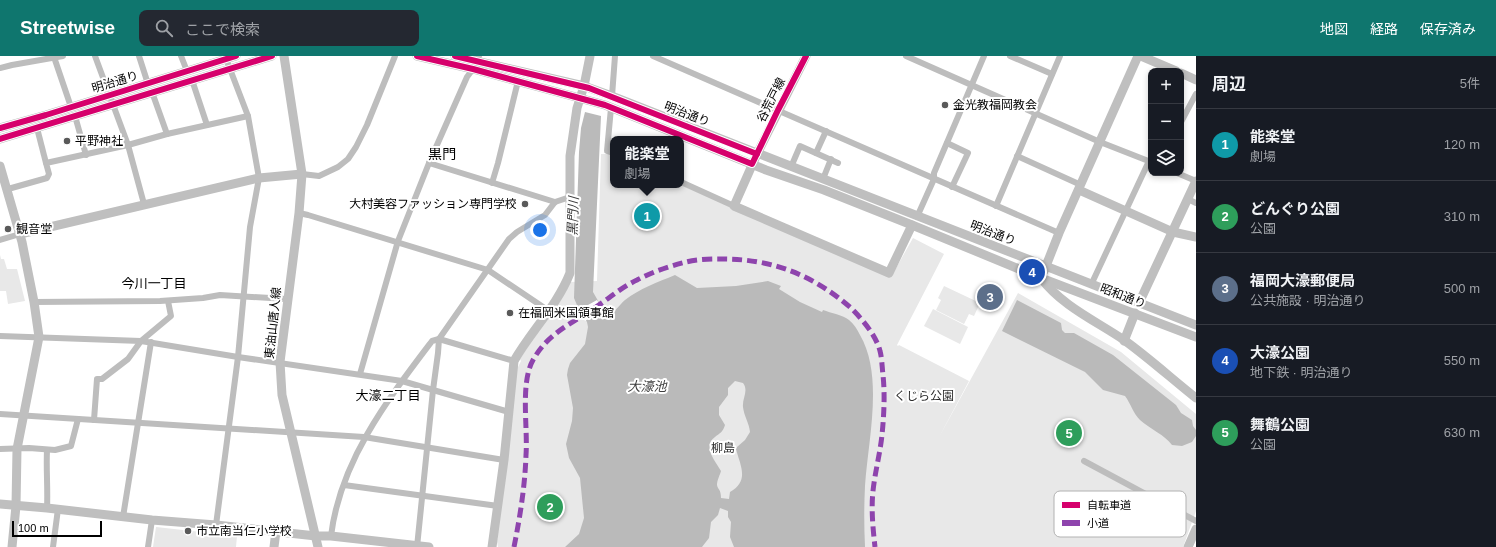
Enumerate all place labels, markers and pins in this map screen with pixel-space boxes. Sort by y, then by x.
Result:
place label: 金光教福岡教会 [953,98,1037,112]
marker: 金光教福岡教会 [940,100,950,110]
place label: 平野神社 [75,134,123,148]
marker: 平野神社 [62,136,72,146]
place label: 大村美容ファッション専門学校 [349,197,517,211]
marker: 大村美容ファッション専門学校 [520,199,530,209]
pin: 1 [634,201,660,231]
place label: 観音堂 [16,222,52,236]
marker: 観音堂 [3,224,13,234]
pin: 4 [1019,257,1045,287]
pin: 3 [977,282,1003,312]
place label: 在福岡米国領事館 [518,306,614,320]
marker: 在福岡米国領事館 [505,308,515,318]
pin: 5 [1056,418,1082,448]
pin: 2 [537,492,563,522]
place label: 市立南当仁小学校 [196,524,292,538]
marker: 市立南当仁小学校 [183,526,193,536]

